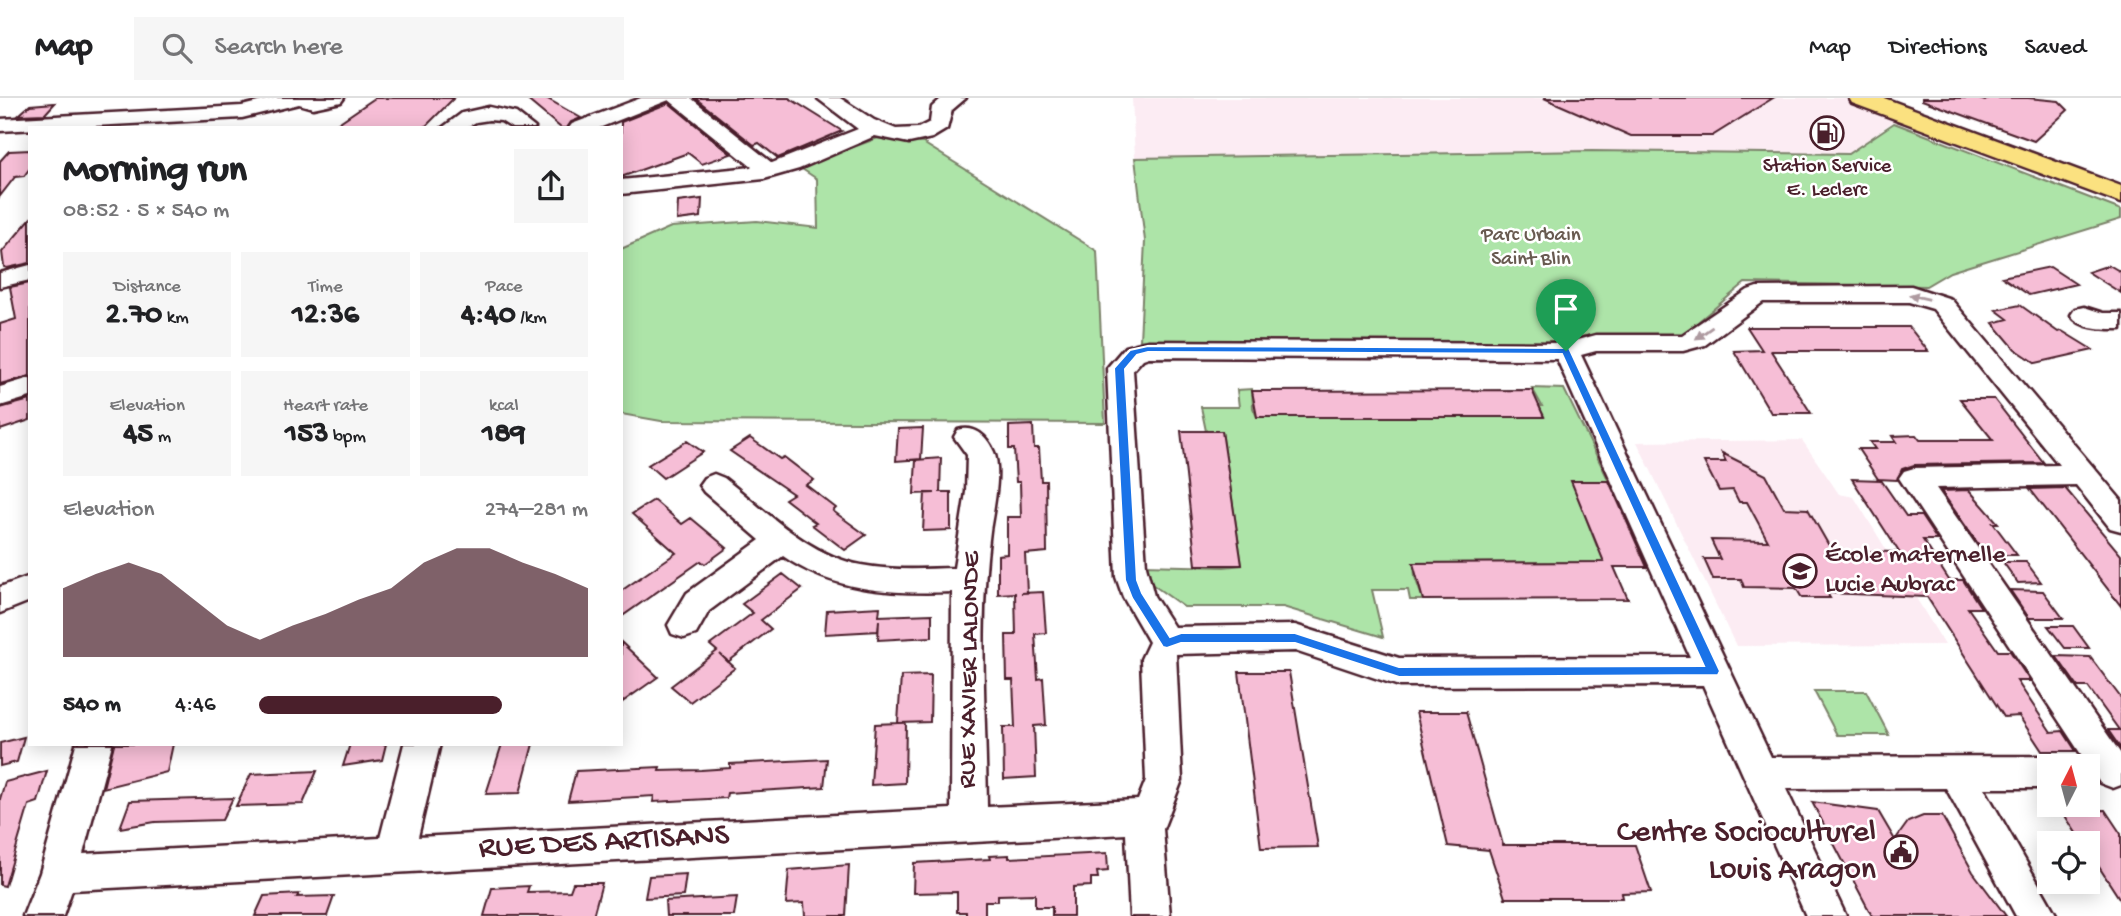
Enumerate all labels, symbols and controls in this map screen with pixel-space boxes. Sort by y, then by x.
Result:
search box [134,17,624,80]
text: Map [35,29,92,67]
icon: search [158,29,196,67]
text: Search here [214,33,343,64]
text: Map [1809,34,1851,63]
text: Directions [1889,34,1987,63]
text: Saved [2025,34,2086,63]
fuel station icon: Station Service E. Leclerc [1808,114,1846,152]
button: share [514,149,588,223]
text: Morning run [63,150,247,194]
place label: Station Service E. Leclerc [1763,155,1893,204]
text: 08:52 · 5 × 540 m [63,198,229,225]
park label: Parc Urbain Saint Blin [1480,224,1581,273]
text: Distance [114,276,181,299]
text: Time [308,276,343,299]
text: Pace [485,276,522,299]
pin [1536,279,1596,351]
icon: arrive [1547,290,1585,328]
one-way arrow [1908,291,1930,302]
text: 2.70 [106,299,162,334]
text: 12:36 [292,299,359,334]
text: 4:40 [461,299,516,334]
text: km [162,307,189,330]
text: /km [516,307,547,330]
one-way arrow [1695,326,1713,340]
text: Elevation [109,395,185,418]
text: Heart rate [283,395,368,418]
text: kcal [489,395,519,418]
text: 45 [123,418,153,453]
text: 153 [285,418,329,453]
text: 189 [482,418,526,453]
text: m [153,426,171,449]
text: bpm [329,426,366,449]
text: Elevation [63,497,154,524]
text: 274–281 m [485,497,588,524]
place label: École maternelle Lucie Aubrac [1825,541,2006,602]
street label: RUE XAVIER LALONDE [953,550,989,789]
school or university icon: École maternelle Lucie Aubrac [1781,552,1819,590]
text: 540 m [63,692,121,719]
text: 4:46 [175,692,216,719]
north arrow [2037,754,2100,817]
map controls [2037,754,2100,894]
place label: Centre Socioculturel Louis Aragon [1617,815,1876,890]
street label: RUE DES ARTISANS [478,817,731,869]
button: locate [2037,831,2100,894]
public building icon: Centre Socioculturel Louis Aragon [1882,833,1920,871]

